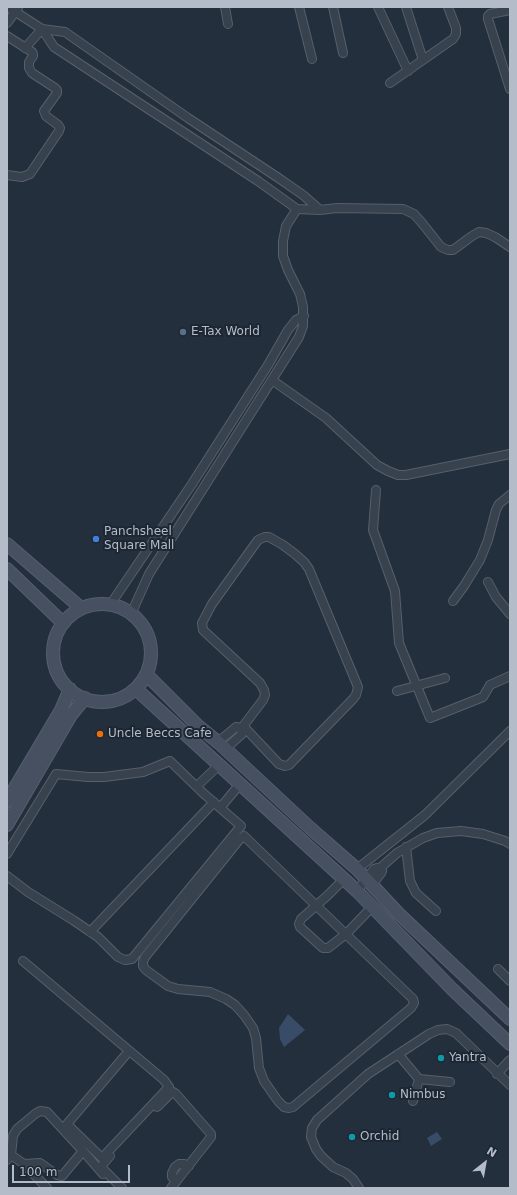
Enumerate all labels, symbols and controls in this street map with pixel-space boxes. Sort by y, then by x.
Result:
place label: E-Tax World [191,325,260,339]
marker: E-Tax World [178,327,188,337]
place label: Panchsheel Square Mall [104,525,174,553]
marker: Panchsheel Square Mall [91,534,101,544]
place label: Uncle Beccs Cafe [108,727,212,741]
marker: Uncle Beccs Cafe [95,729,105,739]
place label: Yantra [449,1051,487,1065]
marker: Yantra [436,1053,446,1063]
place label: Nimbus [400,1088,445,1102]
marker: Nimbus [387,1090,397,1100]
place label: Orchid [360,1130,399,1144]
marker: Orchid [347,1132,357,1142]
north arrow [465,1143,505,1183]
text: N [484,1144,499,1160]
scale bar [14,1157,132,1183]
text: 100 m [19,1165,57,1179]

